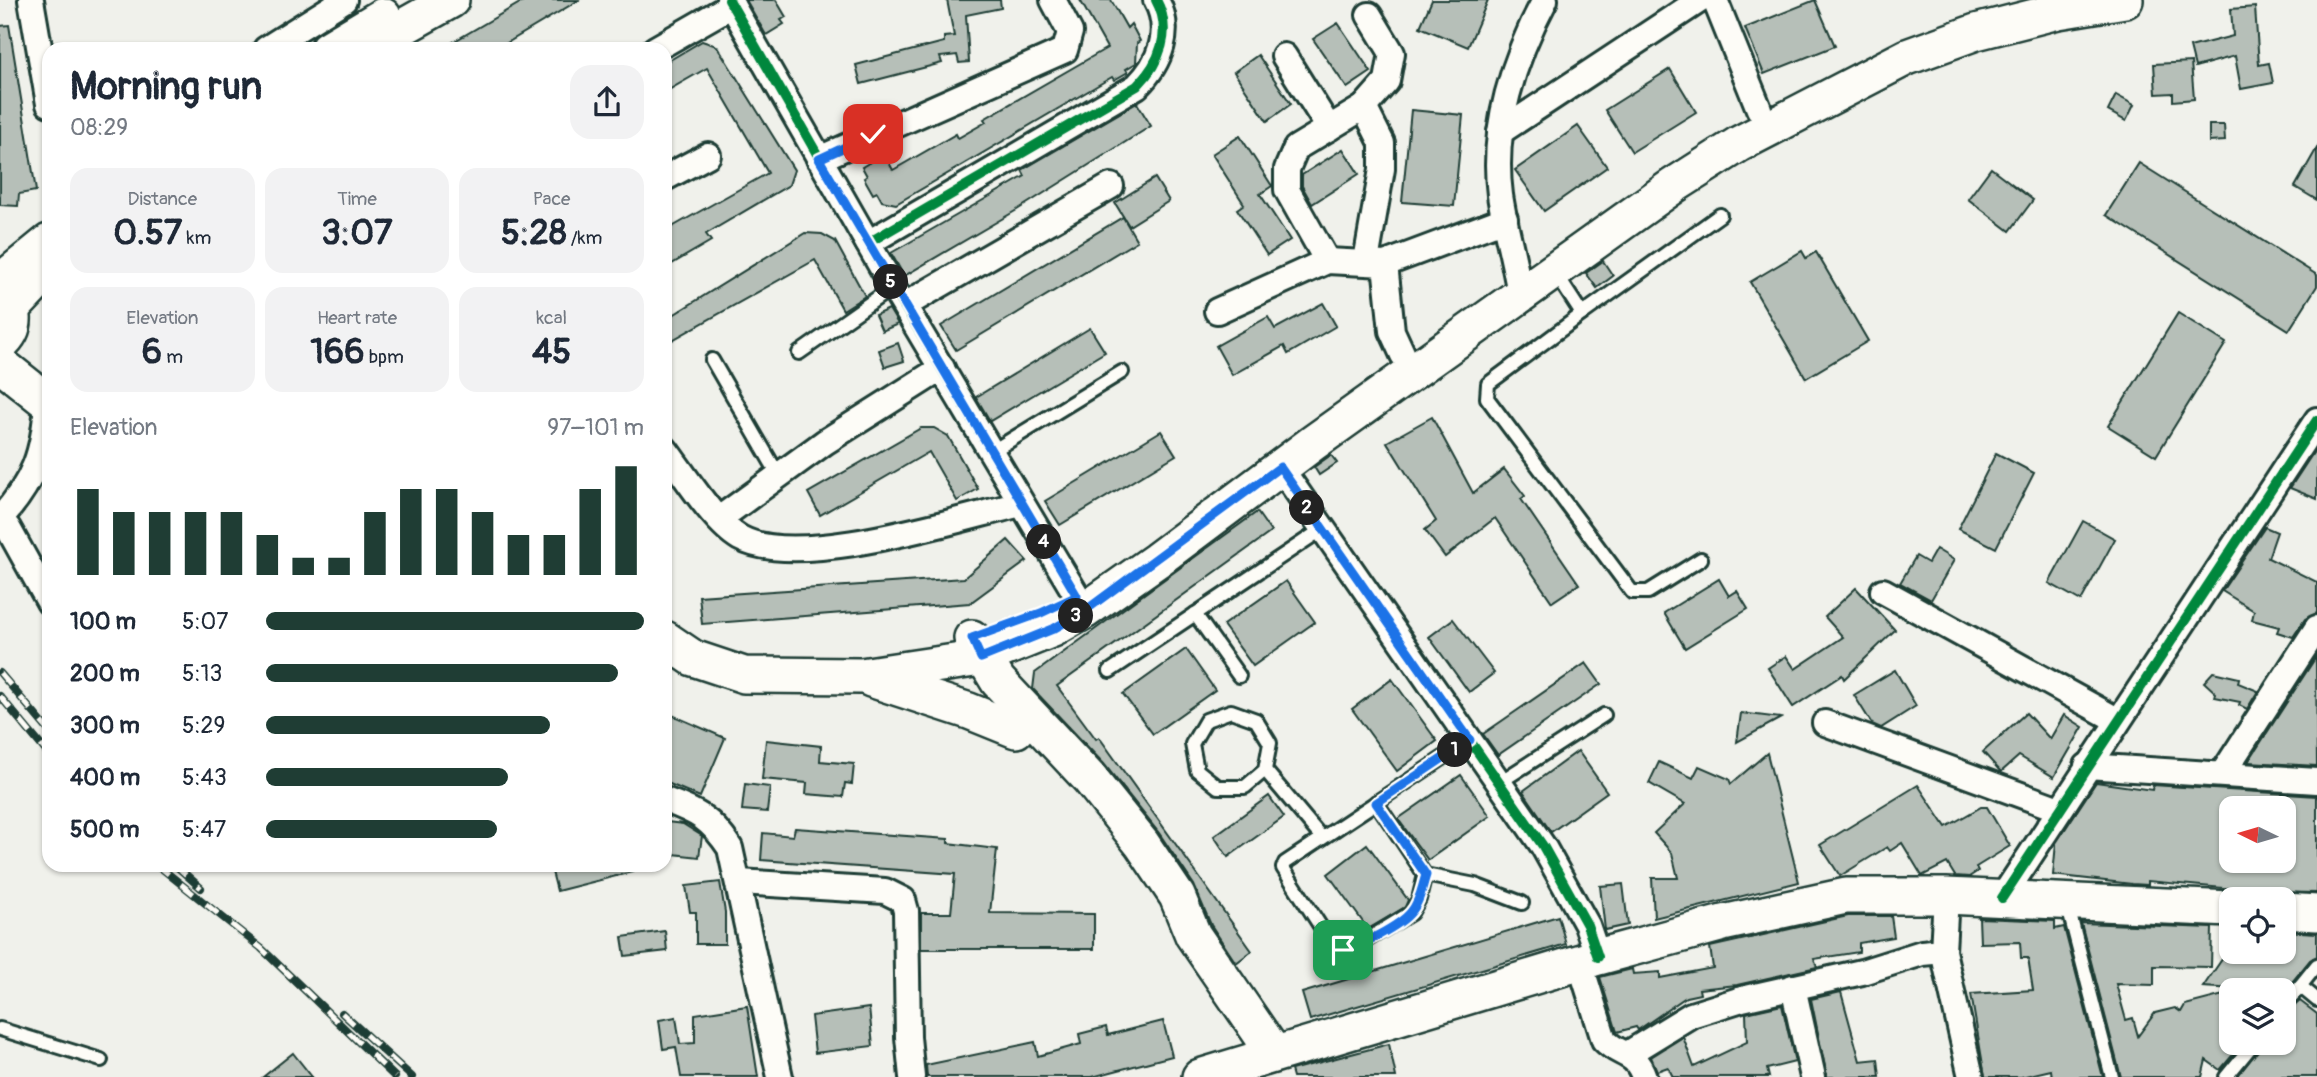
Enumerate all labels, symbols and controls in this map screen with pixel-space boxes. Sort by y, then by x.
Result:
text: Morning run [70,63,262,111]
button: share [570,65,644,139]
pin [843,104,903,164]
text: 08:29 [70,113,128,142]
icon: check [854,115,892,153]
text: Distance [128,187,197,211]
text: Time [337,187,377,211]
text: Pace [533,187,570,211]
text: 0.57 [113,211,182,255]
text: 3:07 [321,211,393,255]
text: 5:28 [501,211,567,255]
text: km [182,226,211,250]
text: /km [567,226,602,250]
pin: 5 [874,264,908,300]
text: 5 [885,269,896,293]
text: Elevation [126,306,199,330]
text: Heart rate [317,306,397,330]
text: kcal [536,306,567,330]
text: 6 [142,330,162,374]
text: 166 [310,330,365,374]
text: 45 [532,330,571,374]
text: m [162,345,183,369]
text: bpm [365,345,404,369]
text: Elevation [70,413,158,442]
text: 97–101 m [547,413,644,442]
pin: 2 [1290,490,1324,526]
text: 2 [1301,495,1312,519]
pin: 4 [1026,524,1062,560]
text: 4 [1038,529,1049,553]
pin: 3 [1058,598,1094,634]
text: 3 [1070,603,1081,627]
text: 100 m [70,607,136,636]
text: 5:07 [182,607,228,636]
text: 200 m [70,659,140,688]
text: 5:13 [182,659,222,688]
text: 300 m [70,711,140,740]
text: 5:29 [182,711,225,740]
pin: 1 [1438,732,1472,768]
text: 1 [1451,737,1458,761]
text: 400 m [70,763,140,792]
text: 5:43 [182,763,227,792]
north arrow [2219,796,2296,873]
map controls [2219,796,2296,1055]
text: 500 m [70,815,139,844]
text: 5:47 [182,815,226,844]
button: locate [2219,887,2296,964]
pin [1313,920,1373,980]
icon: arrive [1324,931,1362,969]
button: layers [2219,978,2296,1055]

